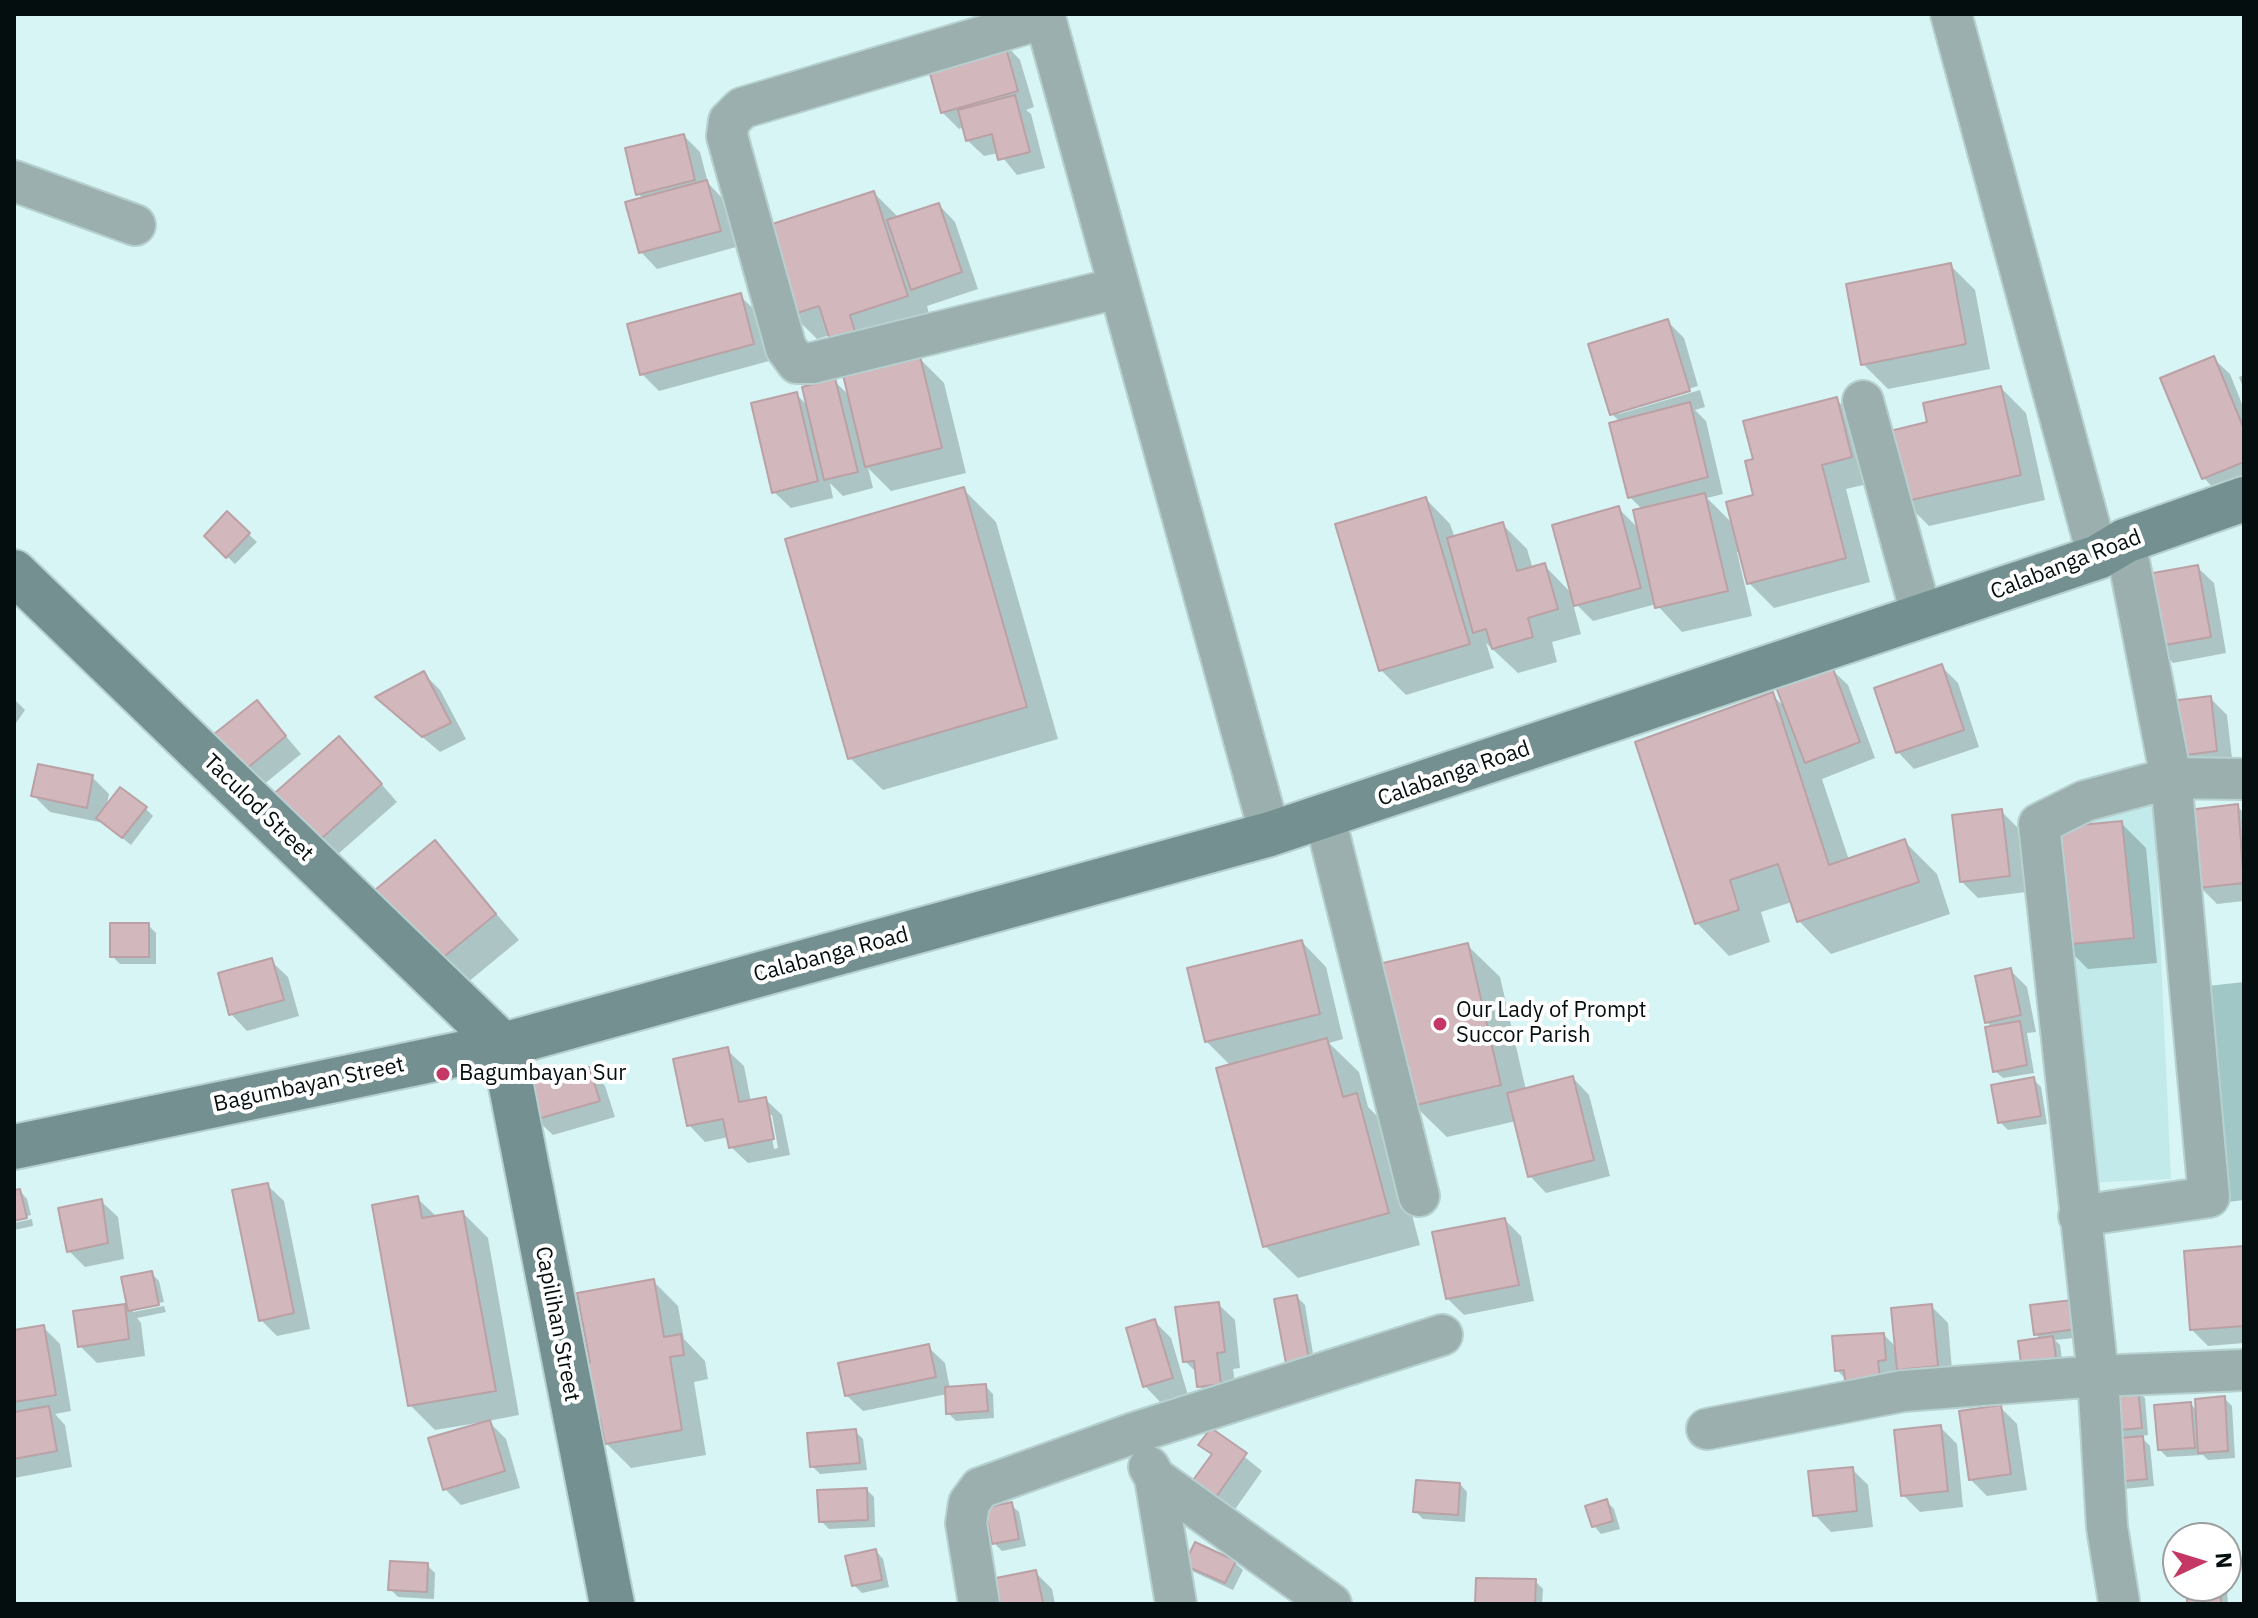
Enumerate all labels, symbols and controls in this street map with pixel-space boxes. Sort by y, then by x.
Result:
street label: Calabanga Road [1987,524,2145,606]
street label: Calabanga Road [1374,736,1534,812]
street label: Taculod Street [197,749,319,867]
street label: Calabanga Road [751,922,911,988]
place label: Our Lady of Prompt Succor Parish [1456,998,1646,1050]
marker: Our Lady of Prompt Succor Parish [1431,1015,1449,1033]
street label: Bagumbayan Street [211,1052,407,1118]
place label: Bagumbayan Sur [459,1061,626,1087]
marker: Bagumbayan Sur [434,1065,452,1083]
street label: Capilihan Street [529,1244,585,1404]
north arrow [2162,1522,2242,1602]
text: N [2209,1551,2239,1569]

